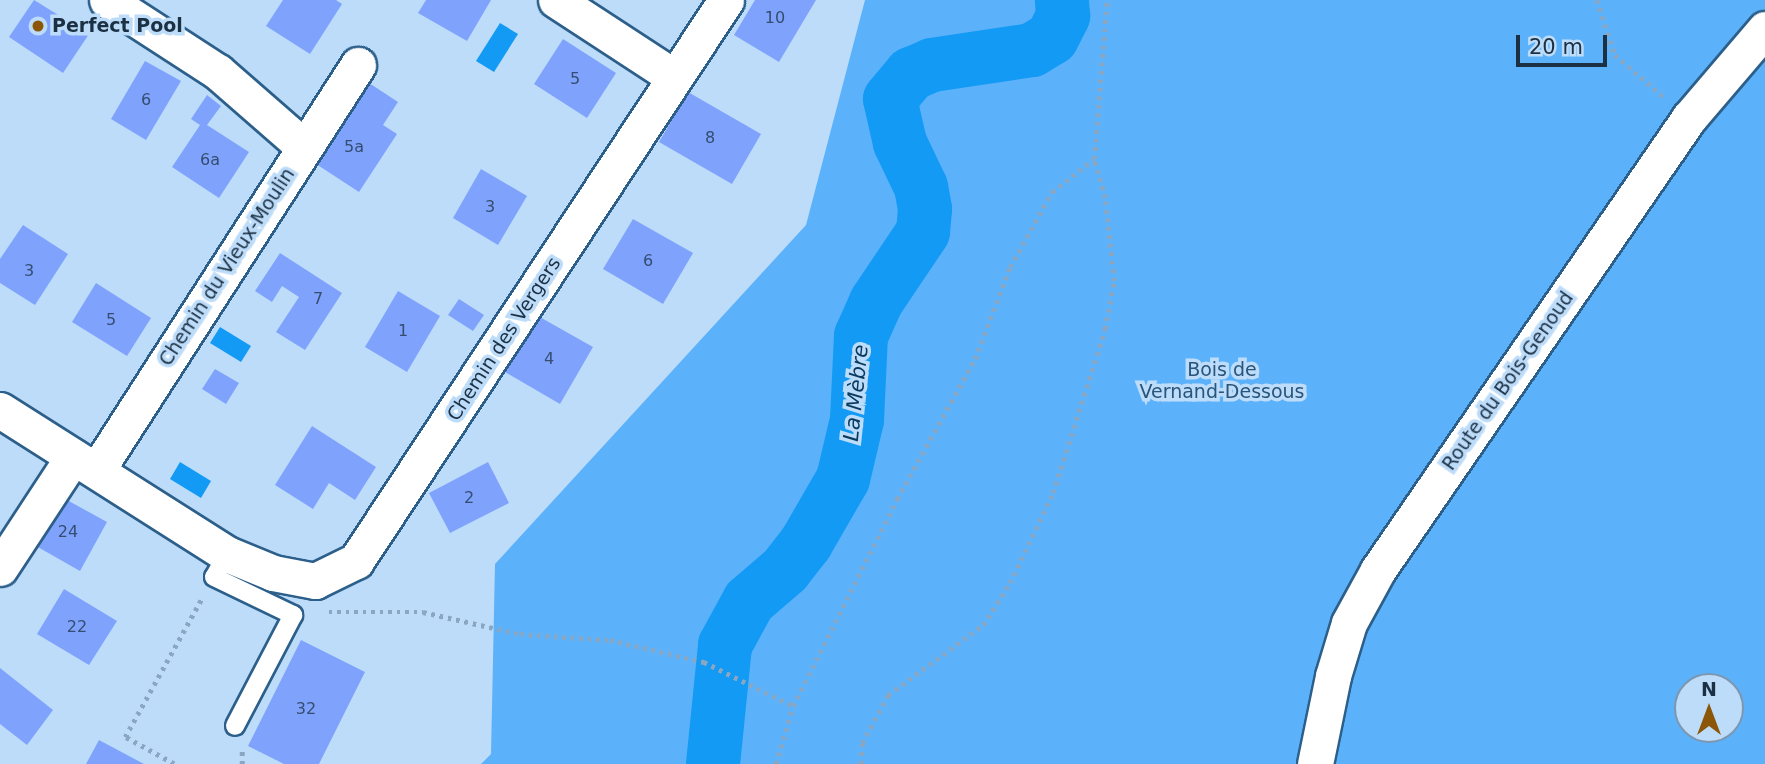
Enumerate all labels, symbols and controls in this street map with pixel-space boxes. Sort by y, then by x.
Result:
house number: 10 [765,8,785,28]
place label: Perfect Pool [52,15,183,37]
marker: Perfect Pool [30,18,46,34]
scale bar [1520,21,1611,65]
text: 20 m [1529,35,1583,59]
house number: 5 [570,69,580,89]
house number: 6 [141,90,151,110]
house number: 8 [705,128,715,148]
house number: 5a [344,137,364,157]
house number: 6a [200,150,220,170]
street label: Chemin du Vieux-Moulin [154,164,300,370]
house number: 3 [485,197,495,217]
house number: 6 [643,251,653,271]
street label: Chemin des Vergers [443,253,565,425]
house number: 3 [24,261,34,281]
street label: Route du Bois-Genoud [1438,287,1578,475]
house number: 7 [313,289,323,309]
house number: 5 [106,310,116,330]
house number: 1 [398,321,408,341]
water label: La Mèbre [838,343,874,443]
house number: 4 [544,349,554,369]
park label: Bois de Vernand-Dessous [1139,359,1305,403]
house number: 2 [464,488,474,508]
house number: 24 [58,522,78,542]
house number: 22 [67,617,87,637]
north arrow [1674,673,1744,743]
text: N [1701,678,1717,700]
house number: 32 [296,699,316,719]

